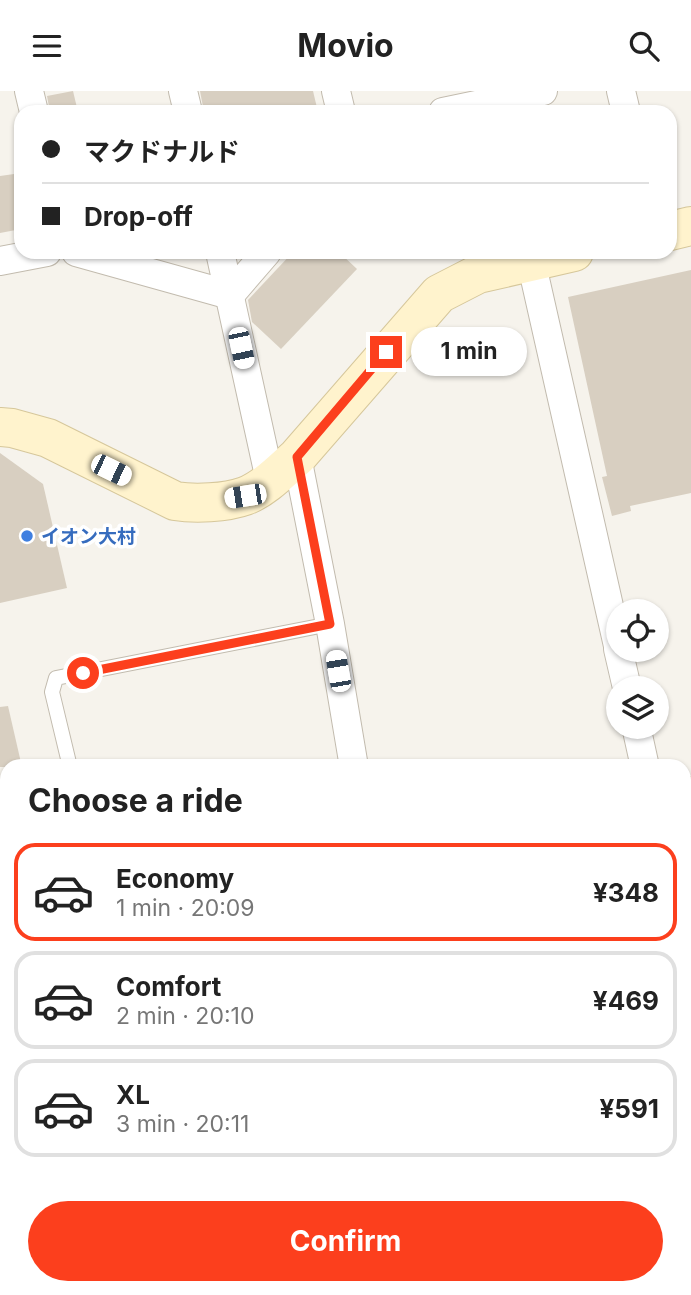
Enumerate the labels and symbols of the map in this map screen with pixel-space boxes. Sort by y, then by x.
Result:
car [227,325,256,371]
callout: 1 min [410,327,526,377]
route end [370,336,402,368]
car [88,451,135,489]
car [223,482,268,510]
place label: イオン大村 [41,525,136,548]
marker: イオン大村 [19,528,35,544]
car [325,648,352,694]
route start [67,657,99,689]

